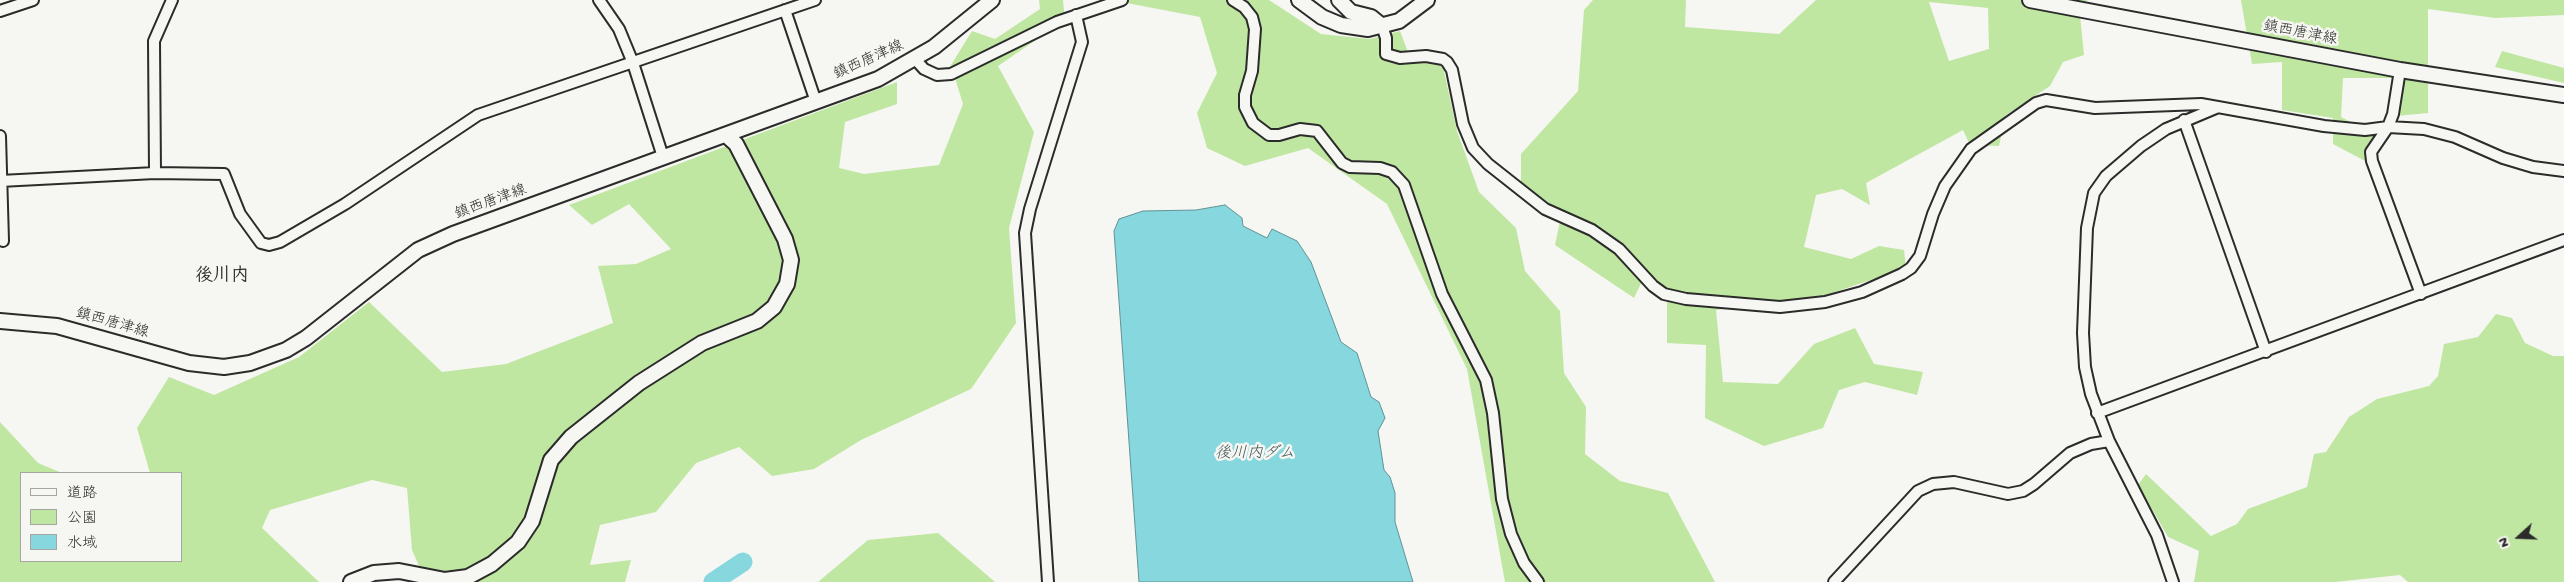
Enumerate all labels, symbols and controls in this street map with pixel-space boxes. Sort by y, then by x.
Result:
street label: 鎮西唐津線 [2261,18,2339,50]
street label: 鎮西唐津線 [831,38,907,84]
street label: 鎮西唐津線 [453,182,529,224]
district label: 後川内 [195,266,249,288]
street label: 鎮西唐津線 [73,305,151,343]
water label: 後川内ダム [1215,445,1295,465]
legend [20,472,182,562]
text: 道路 [67,485,97,503]
text: 公園 [67,510,97,528]
north arrow [2494,512,2544,562]
text: 水域 [67,535,97,553]
text: N [2495,535,2514,550]

